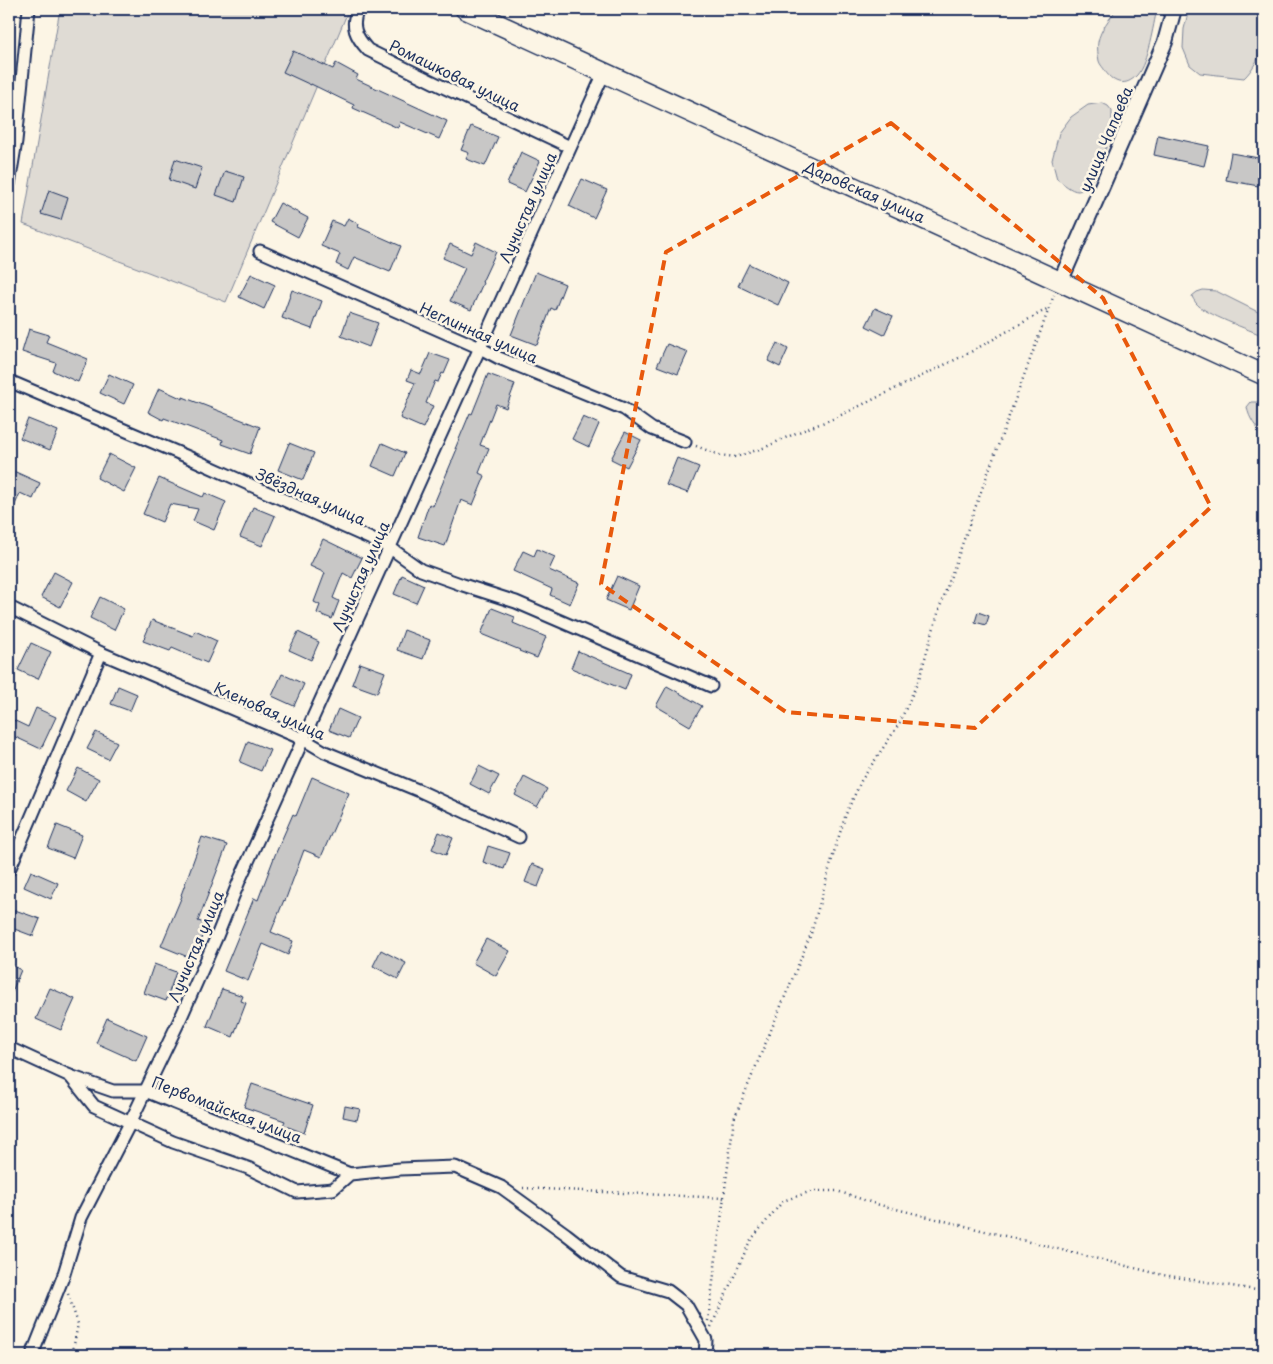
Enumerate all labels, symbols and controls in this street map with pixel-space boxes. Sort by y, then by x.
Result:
street label: Ромашковая улица [386,33,525,117]
street label: улица Чапаева [1072,82,1138,196]
street label: Лучистая улица [492,147,562,266]
street label: Даровская улица [800,154,930,228]
street label: Неглинная улица [416,296,542,369]
street label: Звёздная улица [252,461,370,531]
street label: Лучистая улица [325,516,395,635]
street label: Кленовая улица [211,675,330,745]
street label: Лучистая улица [161,886,229,1005]
street label: Первомайская улица [149,1070,306,1148]

